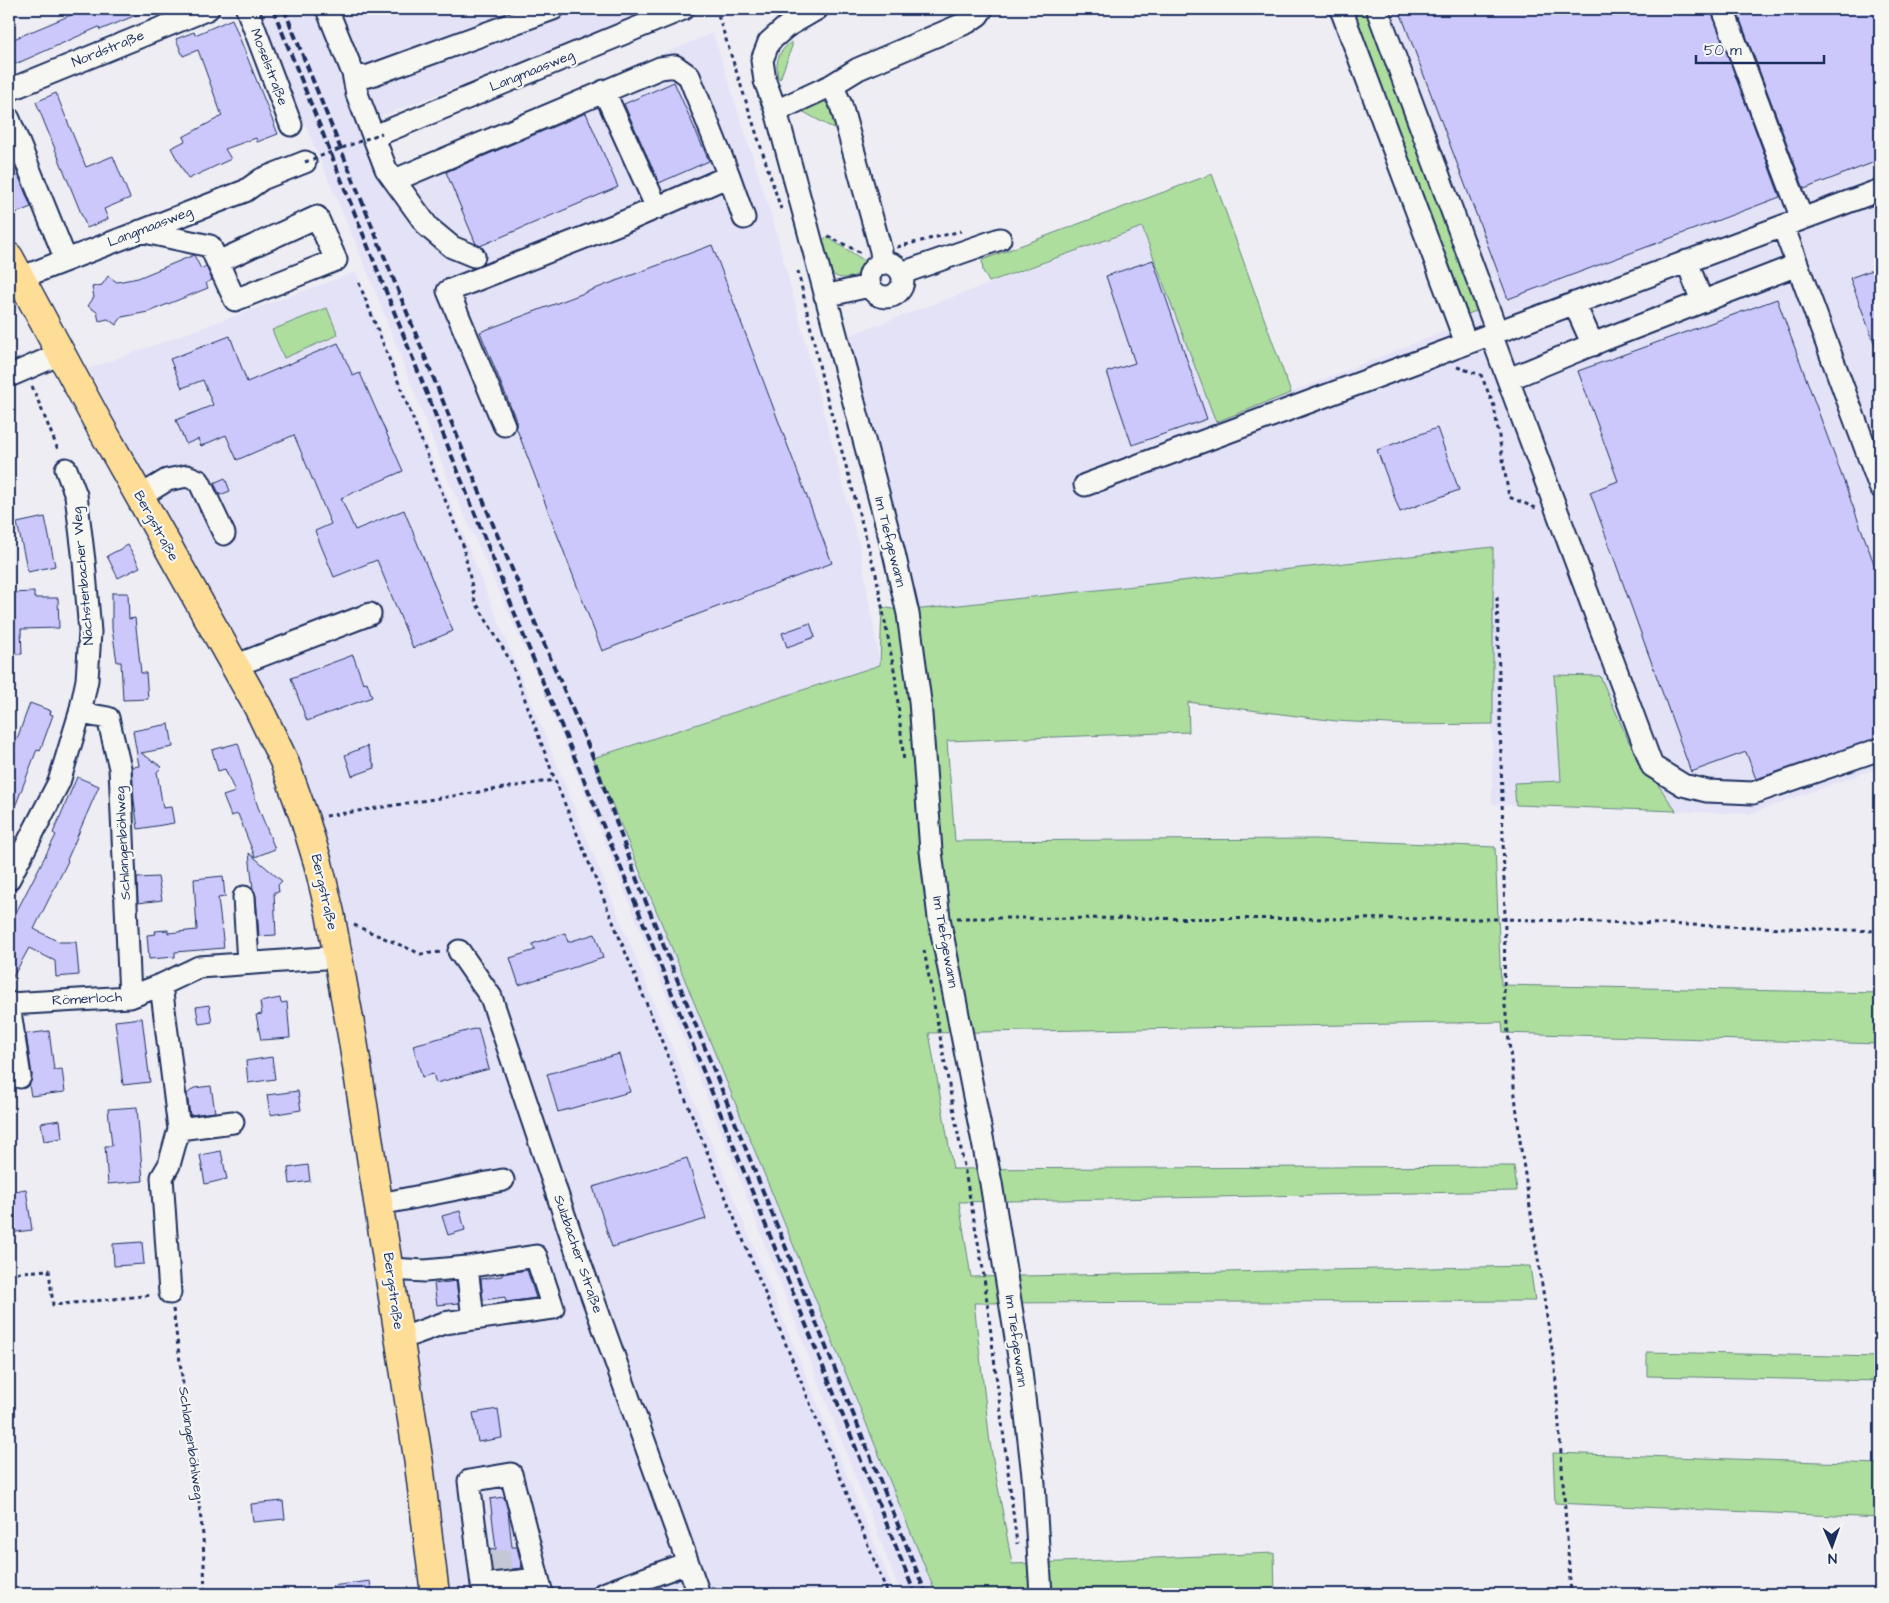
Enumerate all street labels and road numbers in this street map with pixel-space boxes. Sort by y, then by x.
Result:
street label: Nordstraße [69,25,148,73]
street label: Moselstraße [245,25,293,109]
street label: Langmaasweg [487,45,577,97]
street label: Langmaasweg [105,202,195,252]
street label: Bergstraße [128,487,184,565]
street label: Im Tiefgewann [869,495,911,589]
street label: Nächstenbacher Weg [67,506,99,646]
street label: Schlangenböhlweg [110,786,136,900]
street label: Bergstraße [306,852,343,932]
street label: Im Tiefgewann [927,895,963,989]
street label: Römerloch [52,987,123,1011]
street label: Sulzbacher Straße [548,1192,608,1316]
street label: Bergstraße [378,1251,408,1331]
street label: Im Tiefgewann [1000,1294,1032,1388]
street label: Schlangenböhlweg [173,1385,209,1501]

